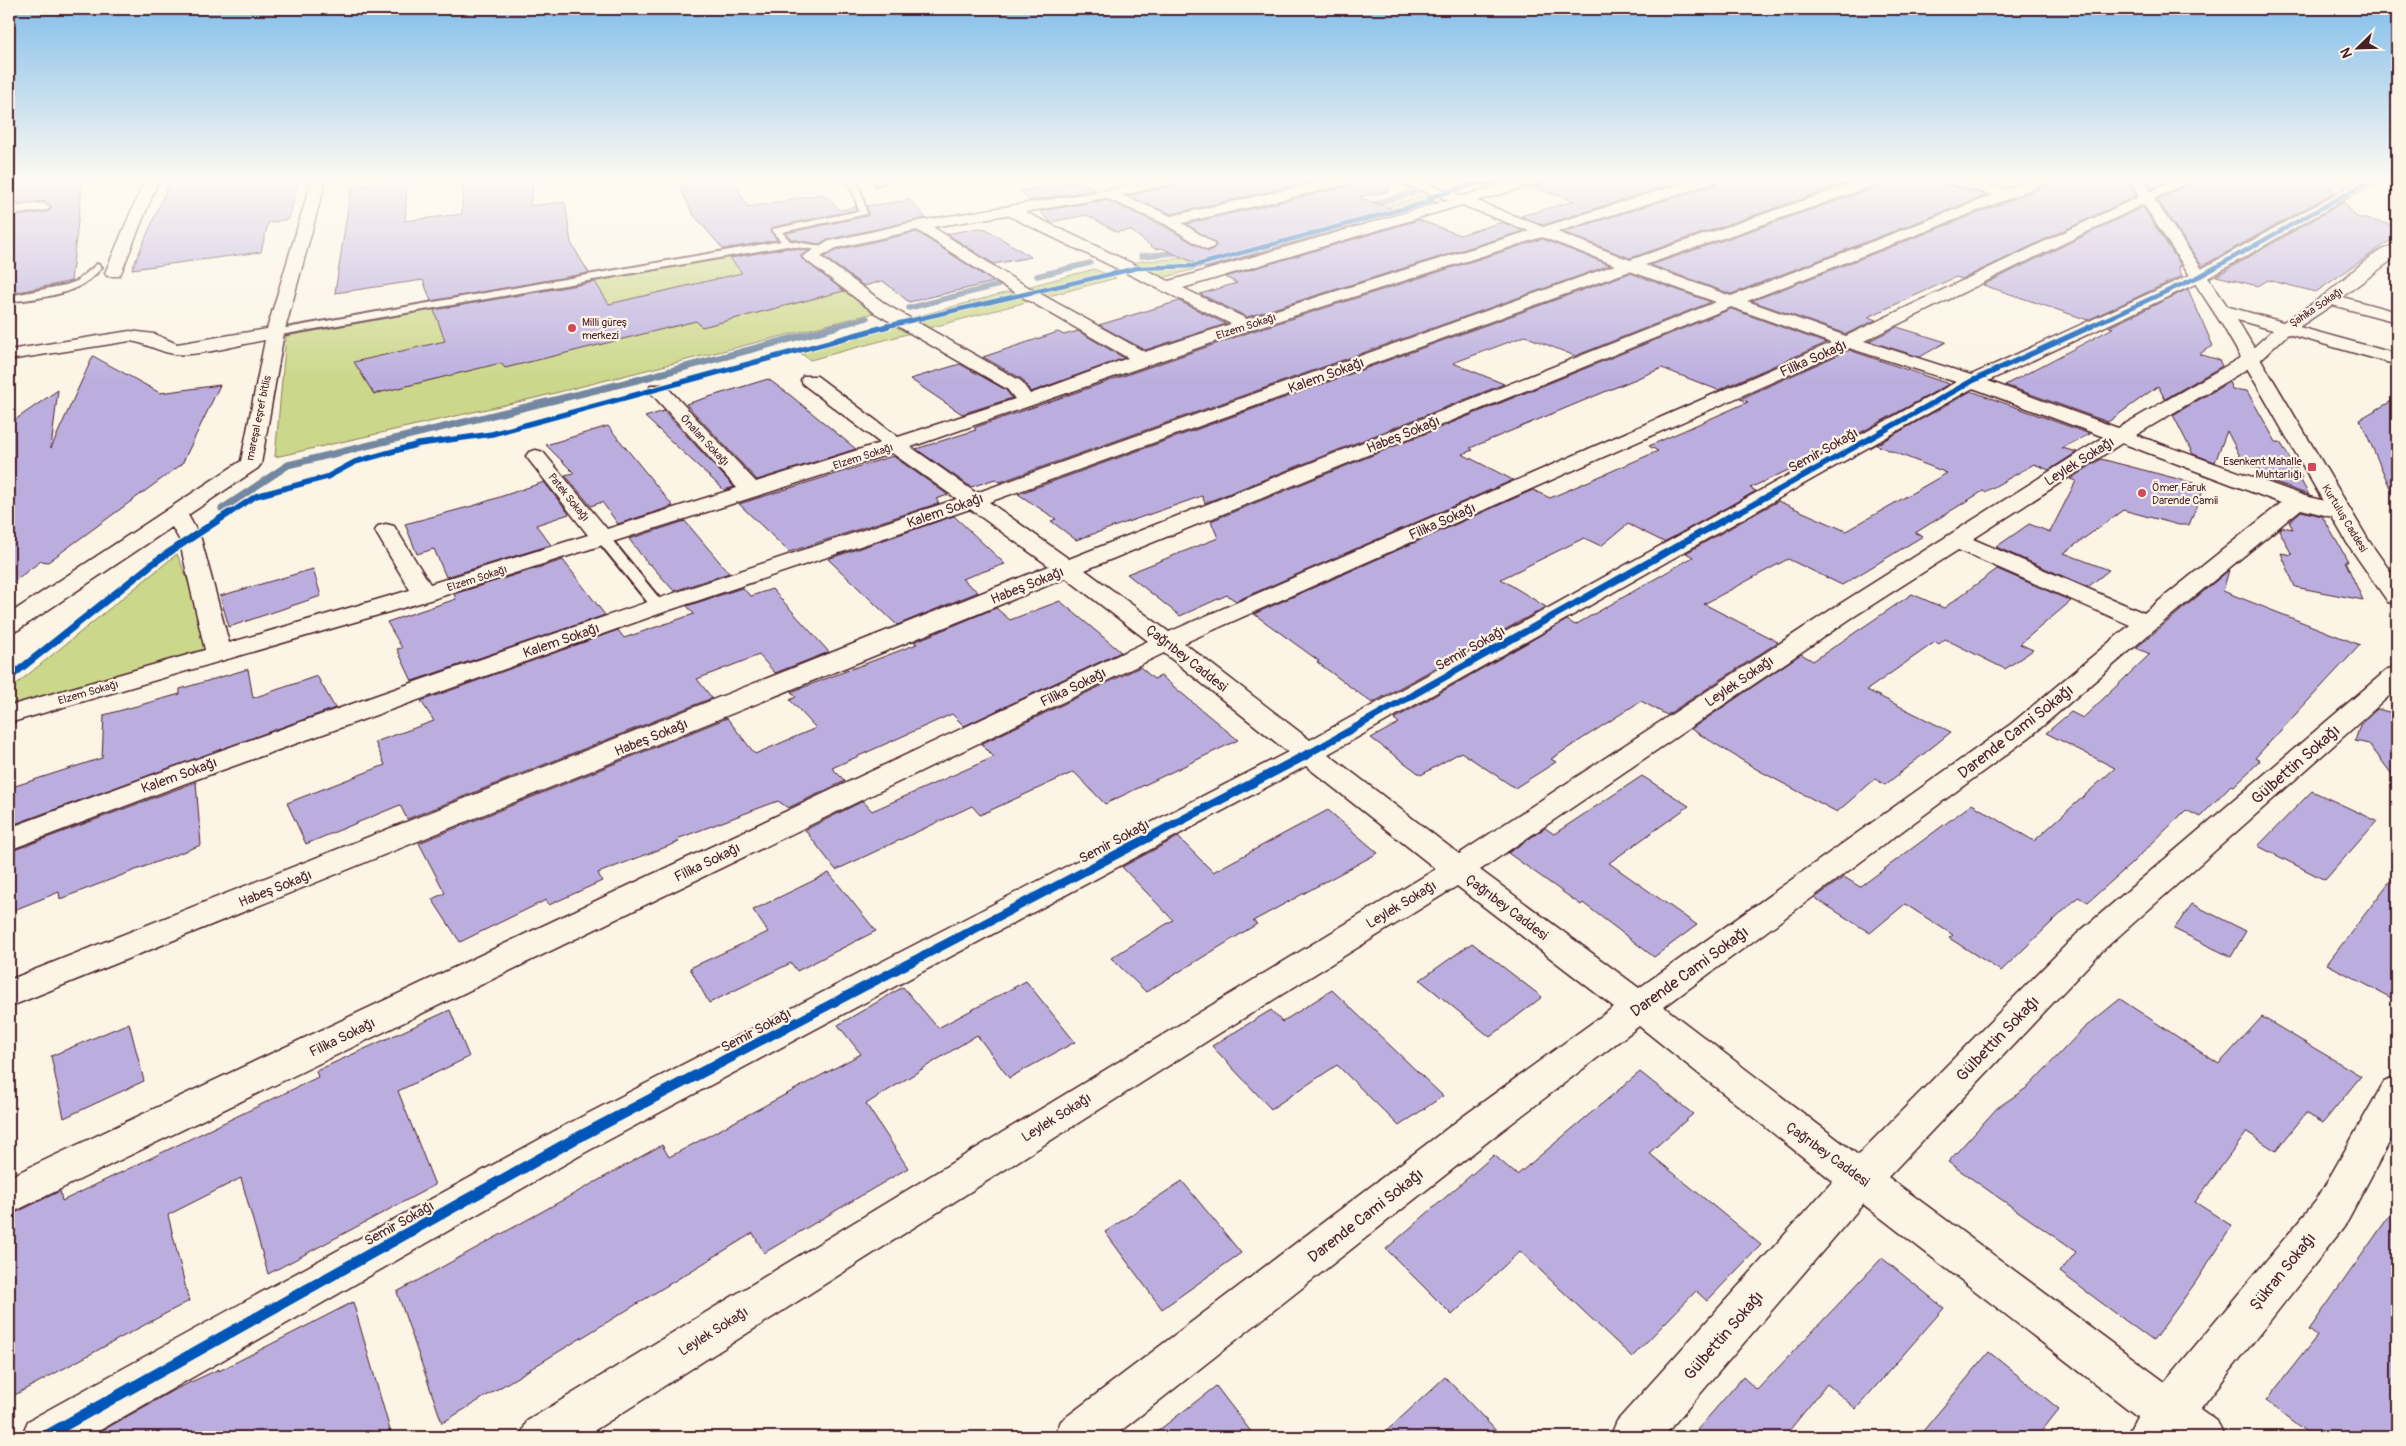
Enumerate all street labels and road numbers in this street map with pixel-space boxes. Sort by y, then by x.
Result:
street label: Şahika Sokağı [2287,285,2346,330]
street label: Elzem Sokağı [1215,311,1278,342]
street label: Filika Sokağı [1777,336,1849,381]
street label: Kalem Sokağı [1286,354,1366,397]
street label: mareşal eşref bitlis [243,374,274,462]
street label: Önalan Sokağı [678,412,732,469]
street label: Habeş Sokağı [1364,412,1442,457]
street label: Semir Sokağı [1785,424,1861,477]
street label: Leylek Sokağı [2041,433,2117,490]
street label: Elzem Sokağı [832,441,895,472]
street label: Patek Sokağı [545,471,592,524]
street label: Kurtuluş Caddesi [2319,482,2370,554]
street label: Kalem Sokağı [905,489,986,531]
street label: Filika Sokağı [1406,499,1478,544]
street label: Elzem Sokağı [446,563,509,594]
street label: Habeş Sokağı [988,563,1066,608]
street label: Kalem Sokağı [521,619,602,661]
street label: Çağrıbey Caddesi [1143,621,1231,696]
street label: Semir Sokağı [1432,622,1508,675]
street label: Leylek Sokağı [1702,652,1777,711]
street label: Filika Sokağı [1037,664,1109,711]
street label: Elzem Sokağı [56,678,120,707]
street label: Darende Cami Sokağı [1954,680,2077,783]
street label: Habeş Sokağı [612,715,690,760]
street label: Gülbettin Sokağı [2247,721,2344,809]
street label: Kalem Sokağı [139,754,219,797]
street label: Semir Sokağı [1076,816,1152,867]
street label: Filika Sokağı [671,839,743,886]
street label: Habeş Sokağı [236,866,314,911]
street label: Çağrıbey Caddesi [1462,871,1552,944]
street label: Leylek Sokağı [1363,877,1440,932]
street label: Darende Cami Sokağı [1627,922,1753,1021]
street label: Gülbettin Sokağı [1952,992,2044,1086]
street label: Semir Sokağı [718,1005,794,1056]
street label: Filika Sokağı [306,1014,378,1061]
street label: Leylek Sokağı [1018,1089,1094,1146]
street label: Çağrıbey Caddesi [1783,1118,1873,1191]
street label: Darende Cami Sokağı [1304,1164,1427,1267]
street label: Semir Sokağı [361,1197,437,1250]
street label: Şükran Sokağı [2245,1229,2320,1315]
street label: Gülbettin Sokağı [1680,1287,1768,1384]
street label: Leylek Sokağı [675,1303,751,1360]

